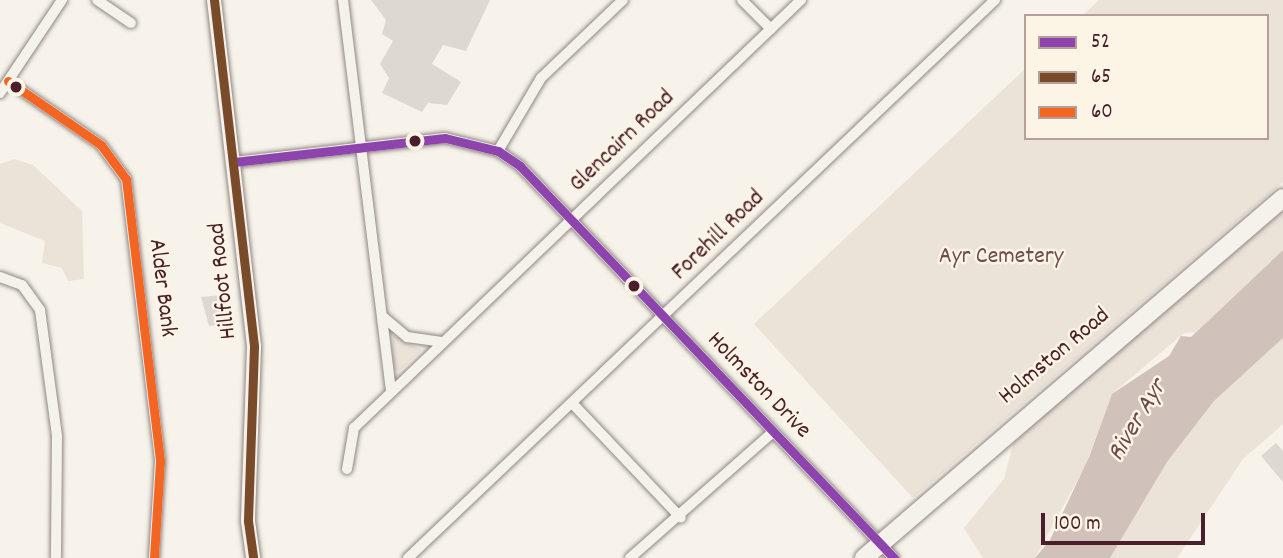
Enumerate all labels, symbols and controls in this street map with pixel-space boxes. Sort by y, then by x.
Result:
legend [1024,14,1269,140]
text: 52 [1091,28,1110,58]
text: 65 [1091,63,1111,93]
unlabelled marker [9,80,23,94]
street label: Glencairn Road [564,85,682,199]
text: 60 [1091,98,1113,128]
unlabelled marker [408,134,422,148]
street label: Forehill Road [667,185,771,287]
street label: Hillfoot Road [204,221,244,341]
street label: Alder Bank [141,237,181,339]
park label: Ayr Cemetery [939,244,1063,272]
unlabelled marker [627,279,641,293]
street label: Holmston Road [994,302,1116,412]
street label: Holmston Drive [700,326,816,446]
water label: River Ayr [1102,375,1174,467]
scale bar [1045,498,1210,542]
text: 100 m [1054,510,1101,540]

